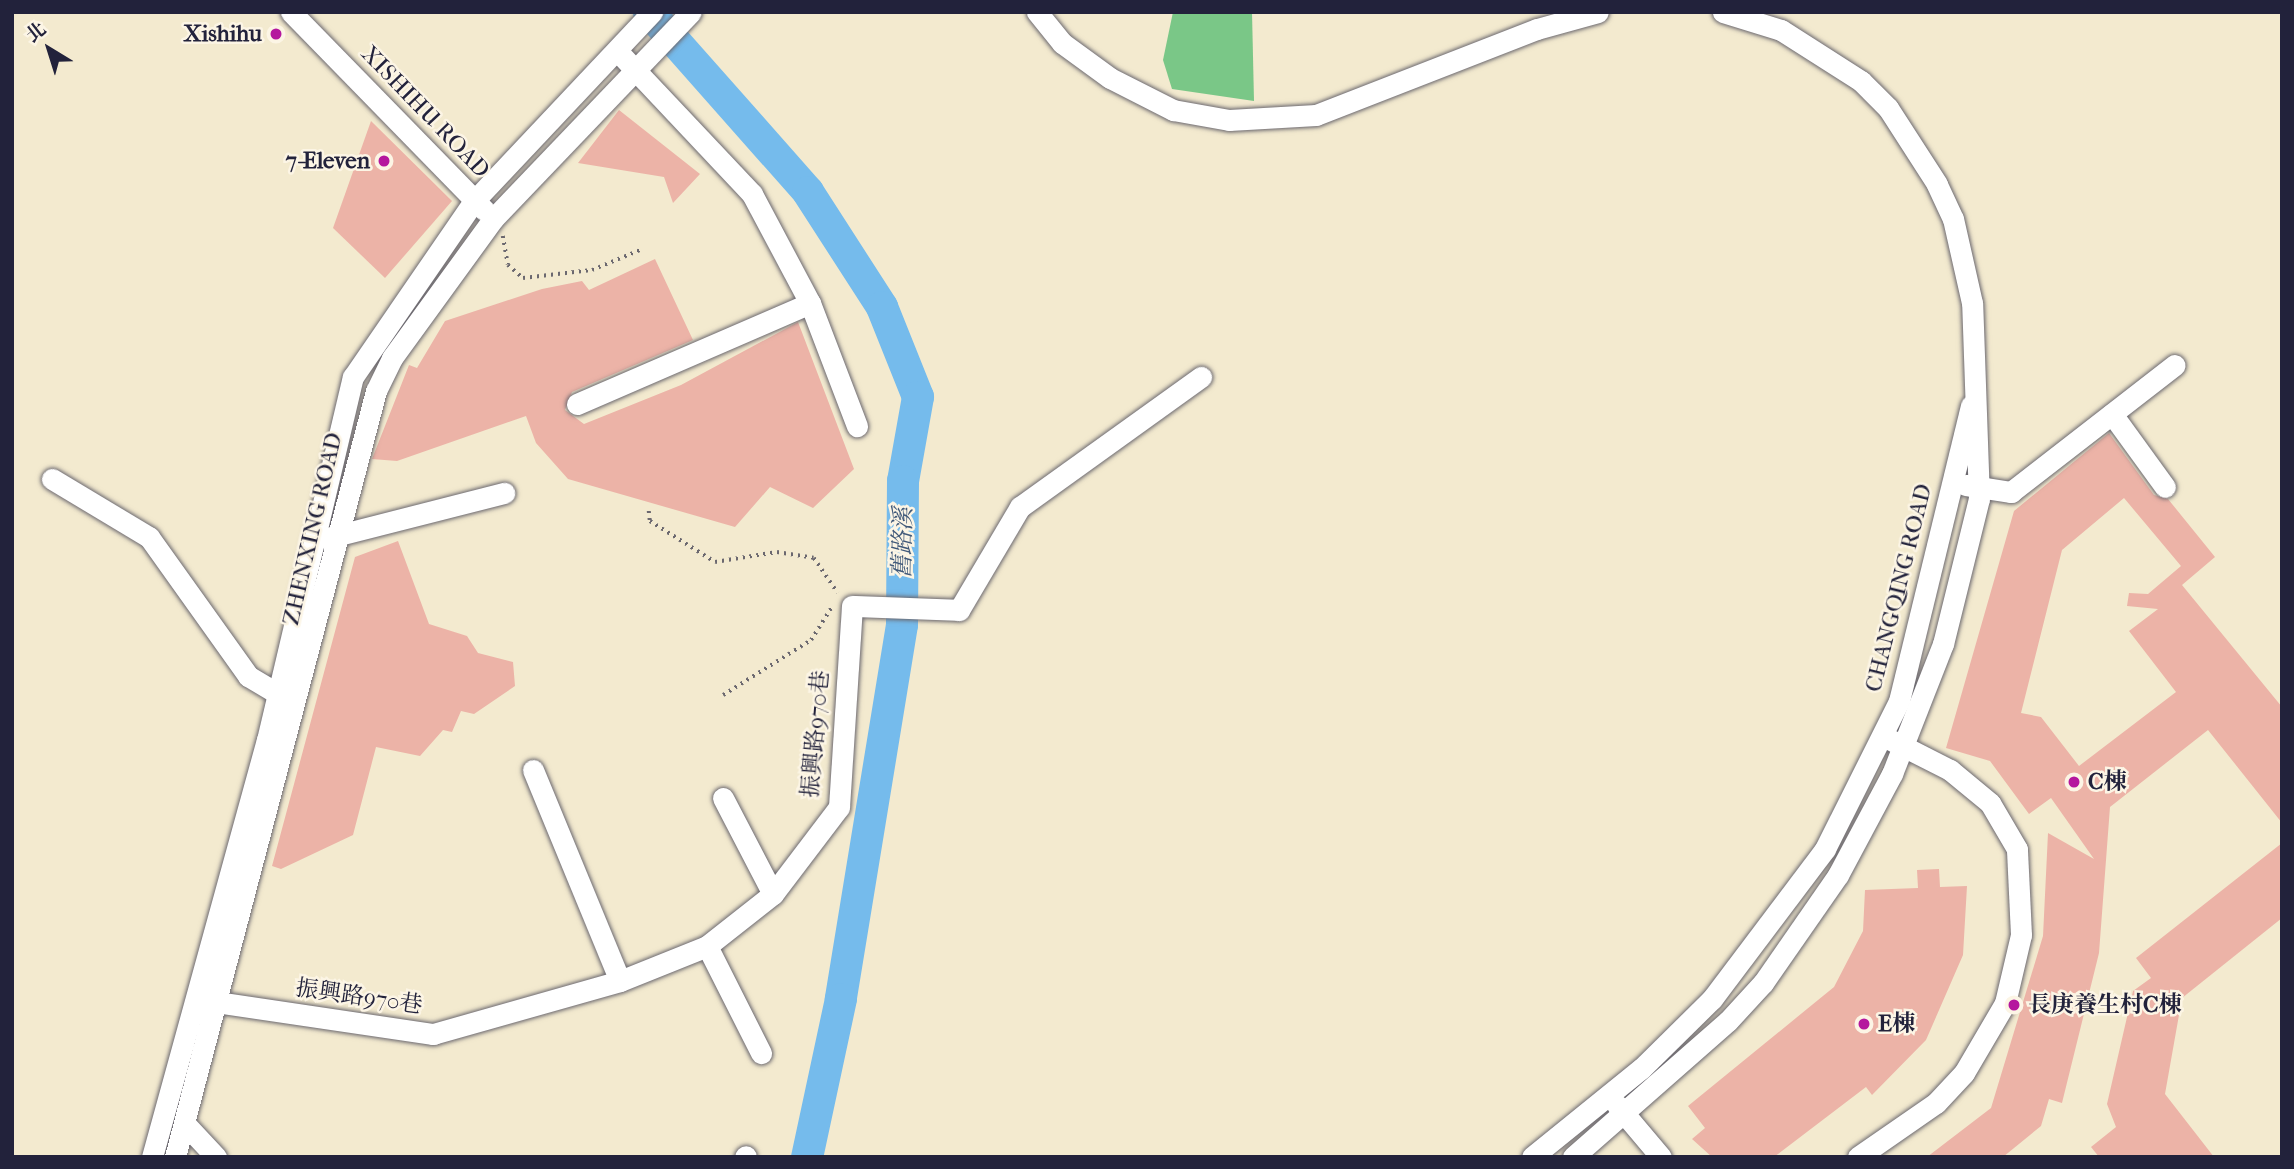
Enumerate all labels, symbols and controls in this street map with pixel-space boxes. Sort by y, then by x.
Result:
north arrow [14,14,84,84]
text: 北 [22,18,50,47]
place label: Xishihu [184,20,262,48]
marker: Xishihu [268,26,284,42]
street label: XISHIHU ROAD [355,40,495,184]
place label: 7-Eleven [286,147,370,175]
marker: 7-Eleven [376,153,392,169]
street label: ZHENXING ROAD [277,430,349,628]
street label: CHANGQING ROAD [1860,481,1938,695]
water label: 舊路溪 [888,507,918,579]
street label: 振興路970巷 [797,669,835,799]
place label: C棟 [2088,768,2126,796]
marker: C棟 [2066,774,2082,790]
street label: 振興路970巷 [294,974,424,1020]
place label: 長庚養生村C棟 [2028,991,2181,1019]
marker: 長庚養生村C棟 [2006,997,2022,1013]
place label: E棟 [1878,1010,1915,1038]
marker: E棟 [1856,1016,1872,1032]

